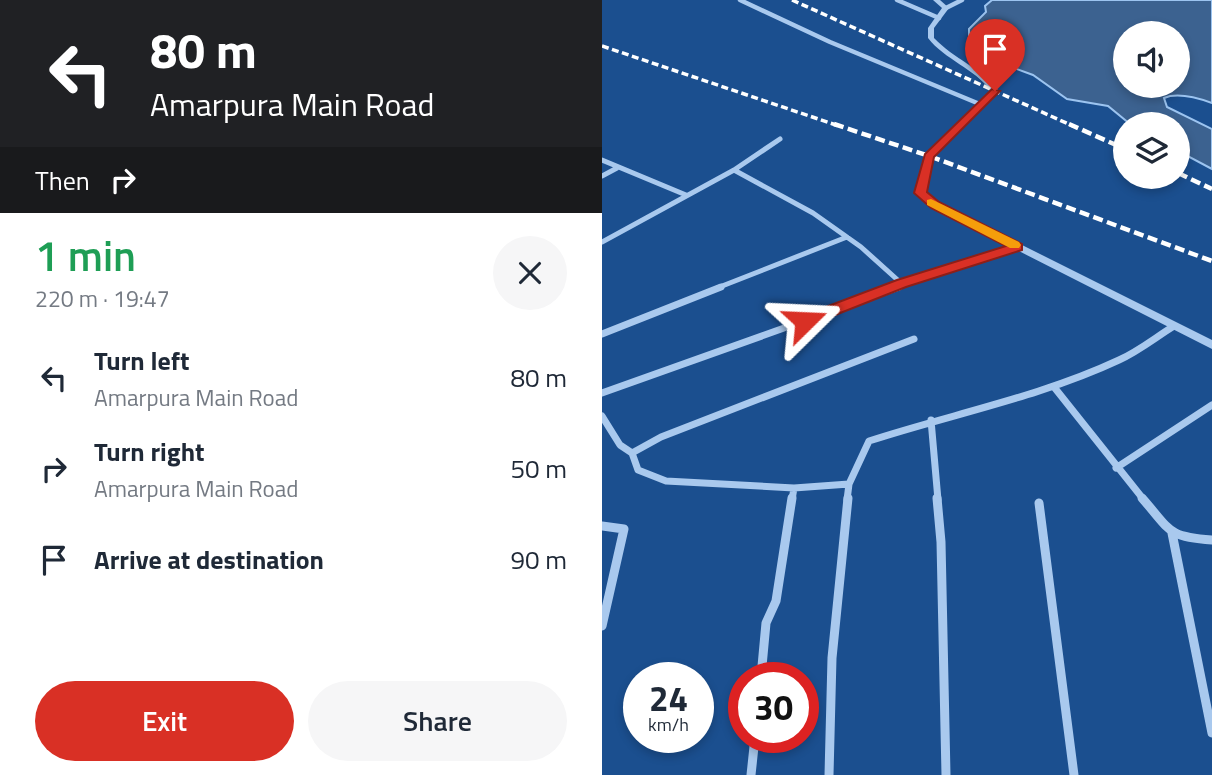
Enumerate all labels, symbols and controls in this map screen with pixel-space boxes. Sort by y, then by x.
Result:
text: 80 m [150,12,257,87]
pin [965,19,1025,91]
map controls [1113,21,1190,189]
button: sound [1113,21,1190,98]
icon: left [35,28,126,119]
icon: arrive [976,30,1014,68]
text: Amarpura Main Road [150,80,434,128]
button: layers [1113,112,1190,189]
text: Then [35,161,90,200]
icon: right [104,161,142,199]
text: 1 min [35,223,136,287]
button: close [493,236,567,310]
text: 220 m · 19:47 [35,281,170,316]
position arrow [768,284,842,358]
text: Turn left [94,341,189,380]
text: 80 m [510,358,567,397]
icon: left [35,359,73,397]
text: Amarpura Main Road [94,380,298,415]
text: Turn right [94,432,205,471]
text: 50 m [510,449,567,488]
icon: right [35,450,73,488]
text: Amarpura Main Road [94,471,298,506]
text: Arrive at destination [94,540,324,579]
text: 90 m [510,540,567,579]
icon: arrive [35,541,73,579]
speed limit sign: 30 [728,662,819,753]
text: 24 [649,671,688,725]
button: Exit [35,681,294,761]
button: Share [308,681,567,761]
text: km/h [648,711,689,738]

